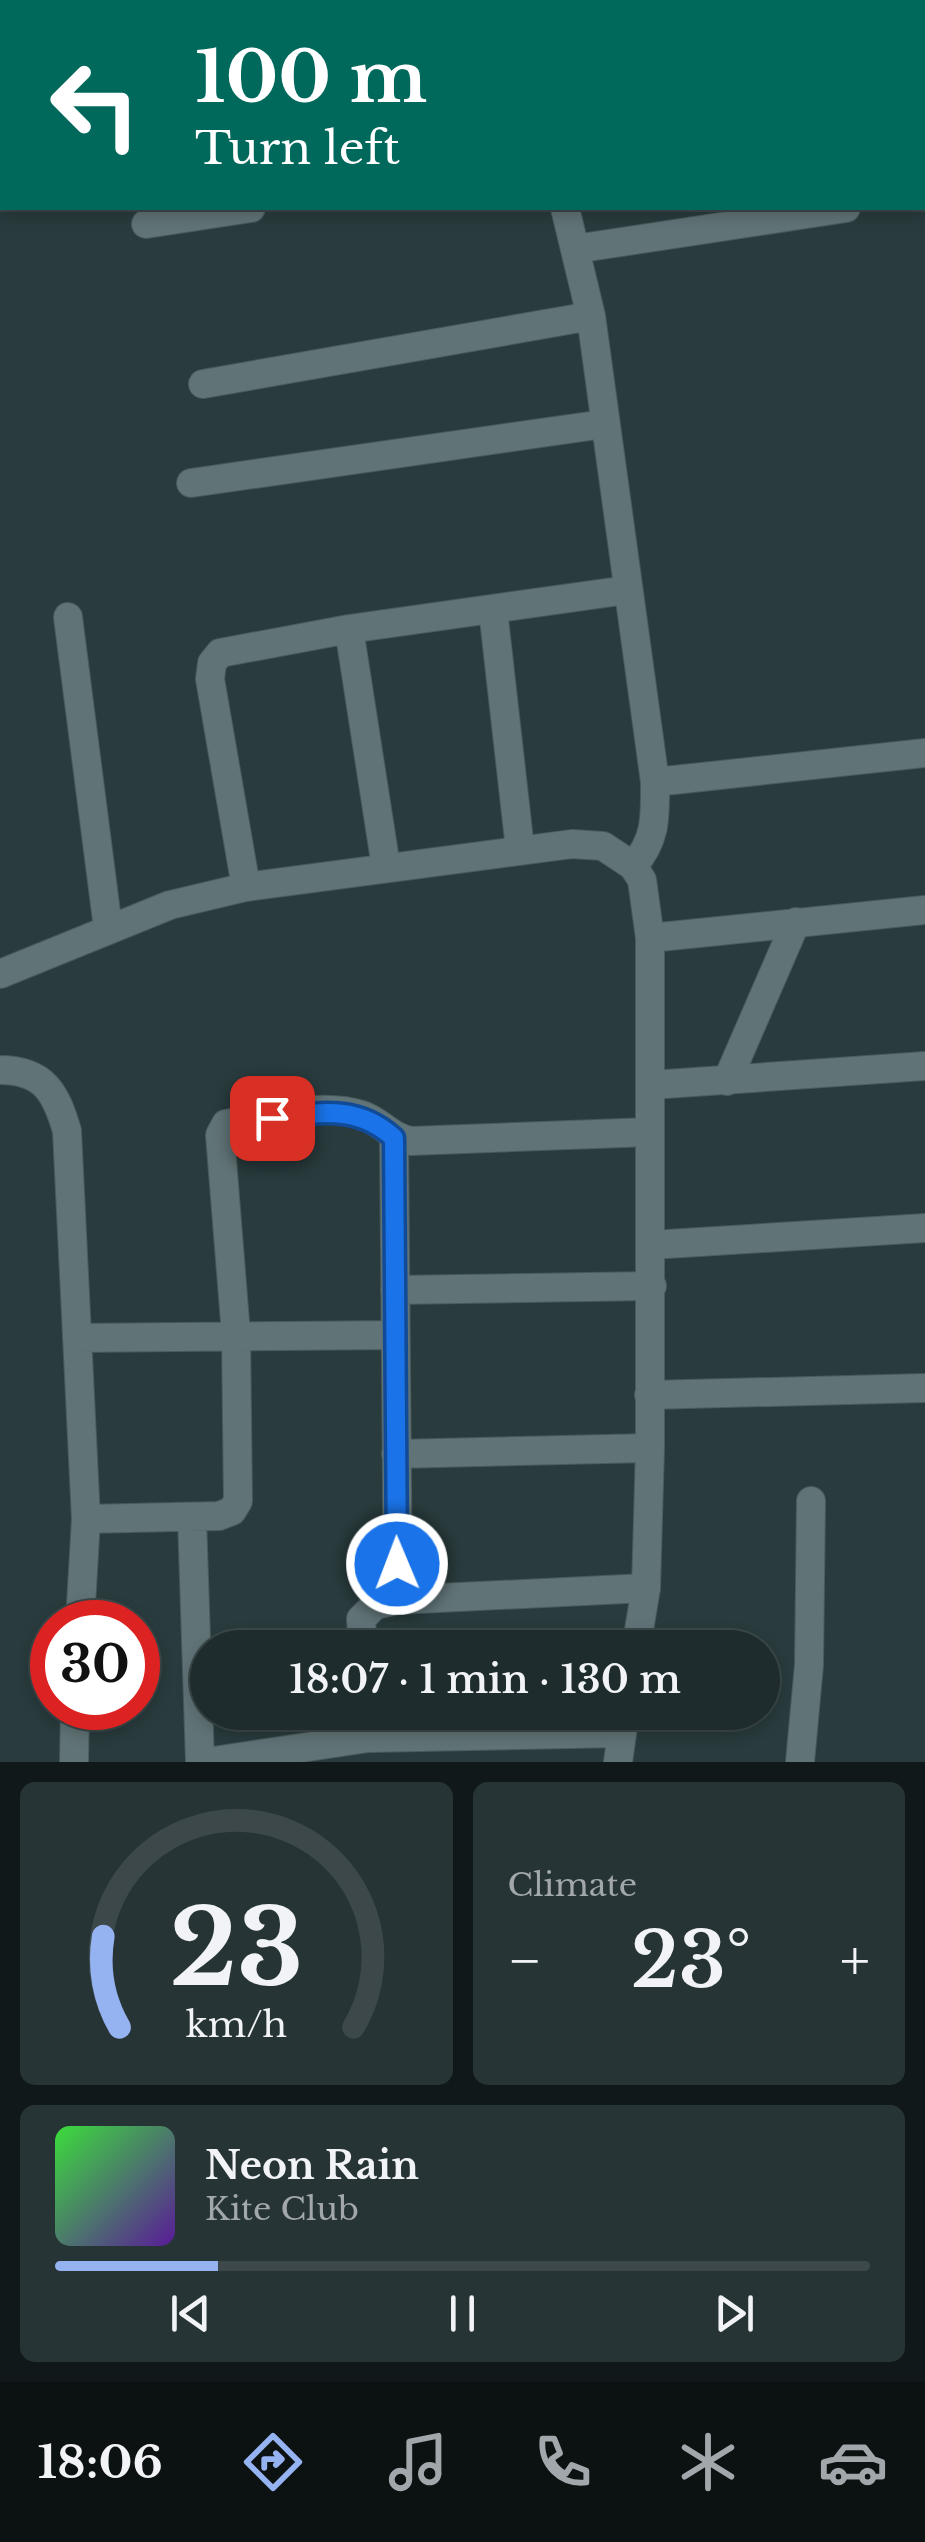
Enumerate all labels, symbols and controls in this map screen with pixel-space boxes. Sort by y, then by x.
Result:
text: 100 m [195,34,427,121]
icon: left [30,40,160,170]
text: Turn left [195,120,400,176]
pin [230,1076,315,1161]
icon: arrive [245,1091,300,1146]
position arrow [345,1512,449,1616]
speed limit sign: 30 [30,1600,160,1730]
text: 18:07 · 1 min · 130 m [289,1656,681,1703]
text: Climate [508,1865,637,1905]
text: 23 [169,1884,303,2013]
text: 23° [631,1914,751,2007]
text: − [508,1927,542,1995]
text: + [840,1927,870,1995]
text: km/h [186,2002,287,2047]
text: Neon Rain [205,2142,419,2189]
text: Kite Club [205,2189,359,2229]
icon: previous [163,2286,218,2341]
icon: pause [435,2286,490,2341]
icon: next [707,2286,762,2341]
icon: directions [238,2427,308,2497]
icon: music [383,2427,453,2497]
icon: phone [528,2427,598,2497]
icon: climate [673,2427,743,2497]
icon: car [818,2427,888,2497]
text: 18:06 [37,2434,163,2490]

